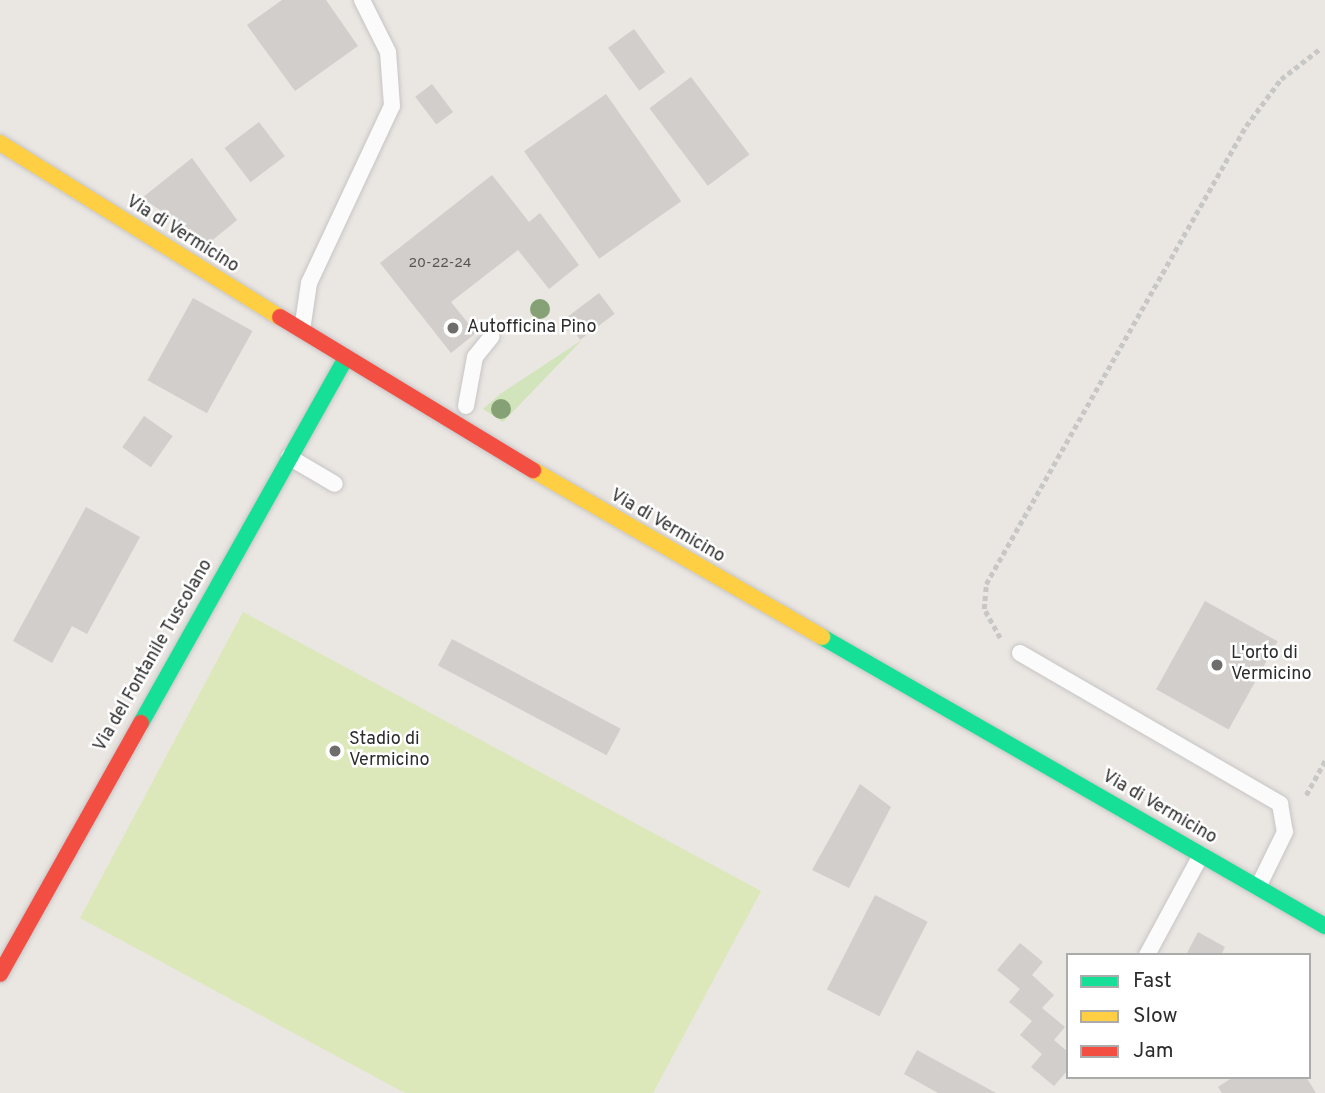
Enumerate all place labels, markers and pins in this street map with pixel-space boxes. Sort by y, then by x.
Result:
place label: Autofficina Pino [467,317,596,339]
marker: Autofficina Pino [445,320,461,336]
place label: L'orto di Vermicino [1231,644,1312,686]
marker: L'orto di Vermicino [1209,657,1225,673]
place label: Stadio di Vermicino [349,730,430,772]
marker: Stadio di Vermicino [327,743,343,759]

